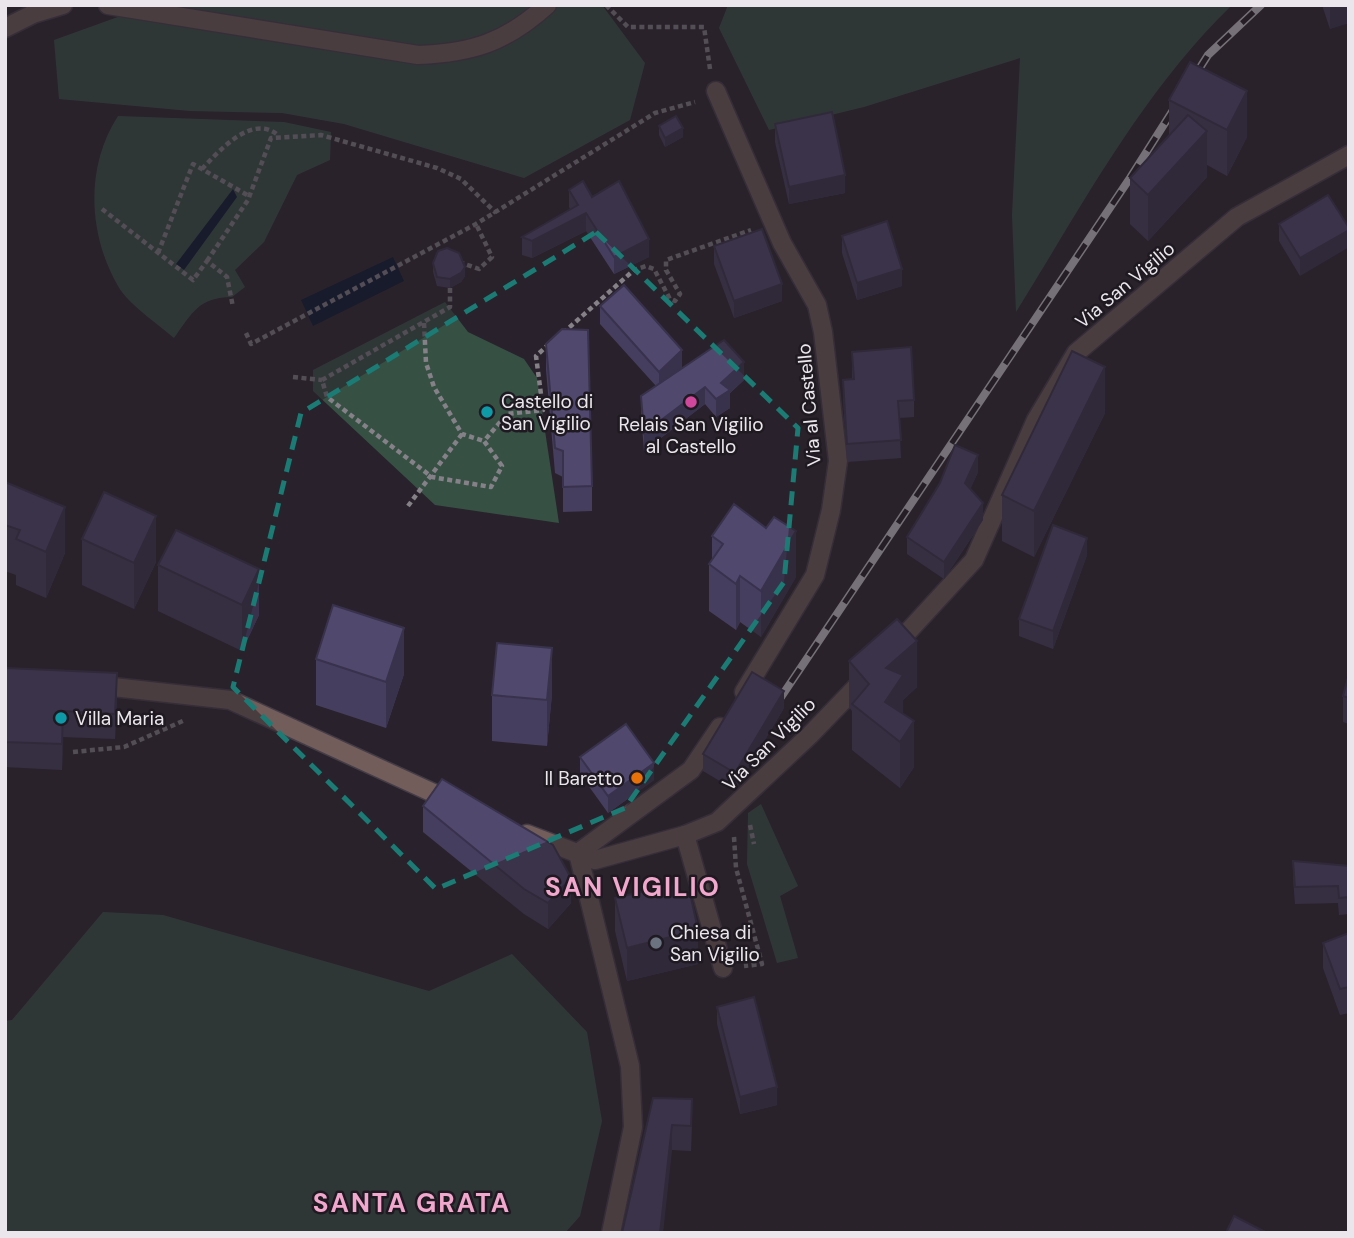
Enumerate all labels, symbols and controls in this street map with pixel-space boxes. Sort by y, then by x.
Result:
street label: Via San Vigilio [1070,236,1180,334]
street label: Via al Castello [791,343,827,467]
place label: Castello di San Vigilio [501,389,593,436]
marker: Relais San Vigilio al Castello [683,394,699,410]
marker: Castello di San Vigilio [479,404,495,420]
place label: Relais San Vigilio al Castello [618,412,764,459]
street label: Via San Vigilio [717,692,821,796]
place label: Villa Maria [75,706,164,731]
marker: Villa Maria [53,710,69,726]
place label: Il Baretto [544,766,623,791]
marker: Il Baretto [629,770,645,786]
district label: SAN VIGILIO [545,870,721,904]
place label: Chiesa di San Vigilio [670,920,760,967]
marker: Chiesa di San Vigilio [648,935,664,951]
district label: SANTA GRATA [313,1186,511,1220]

